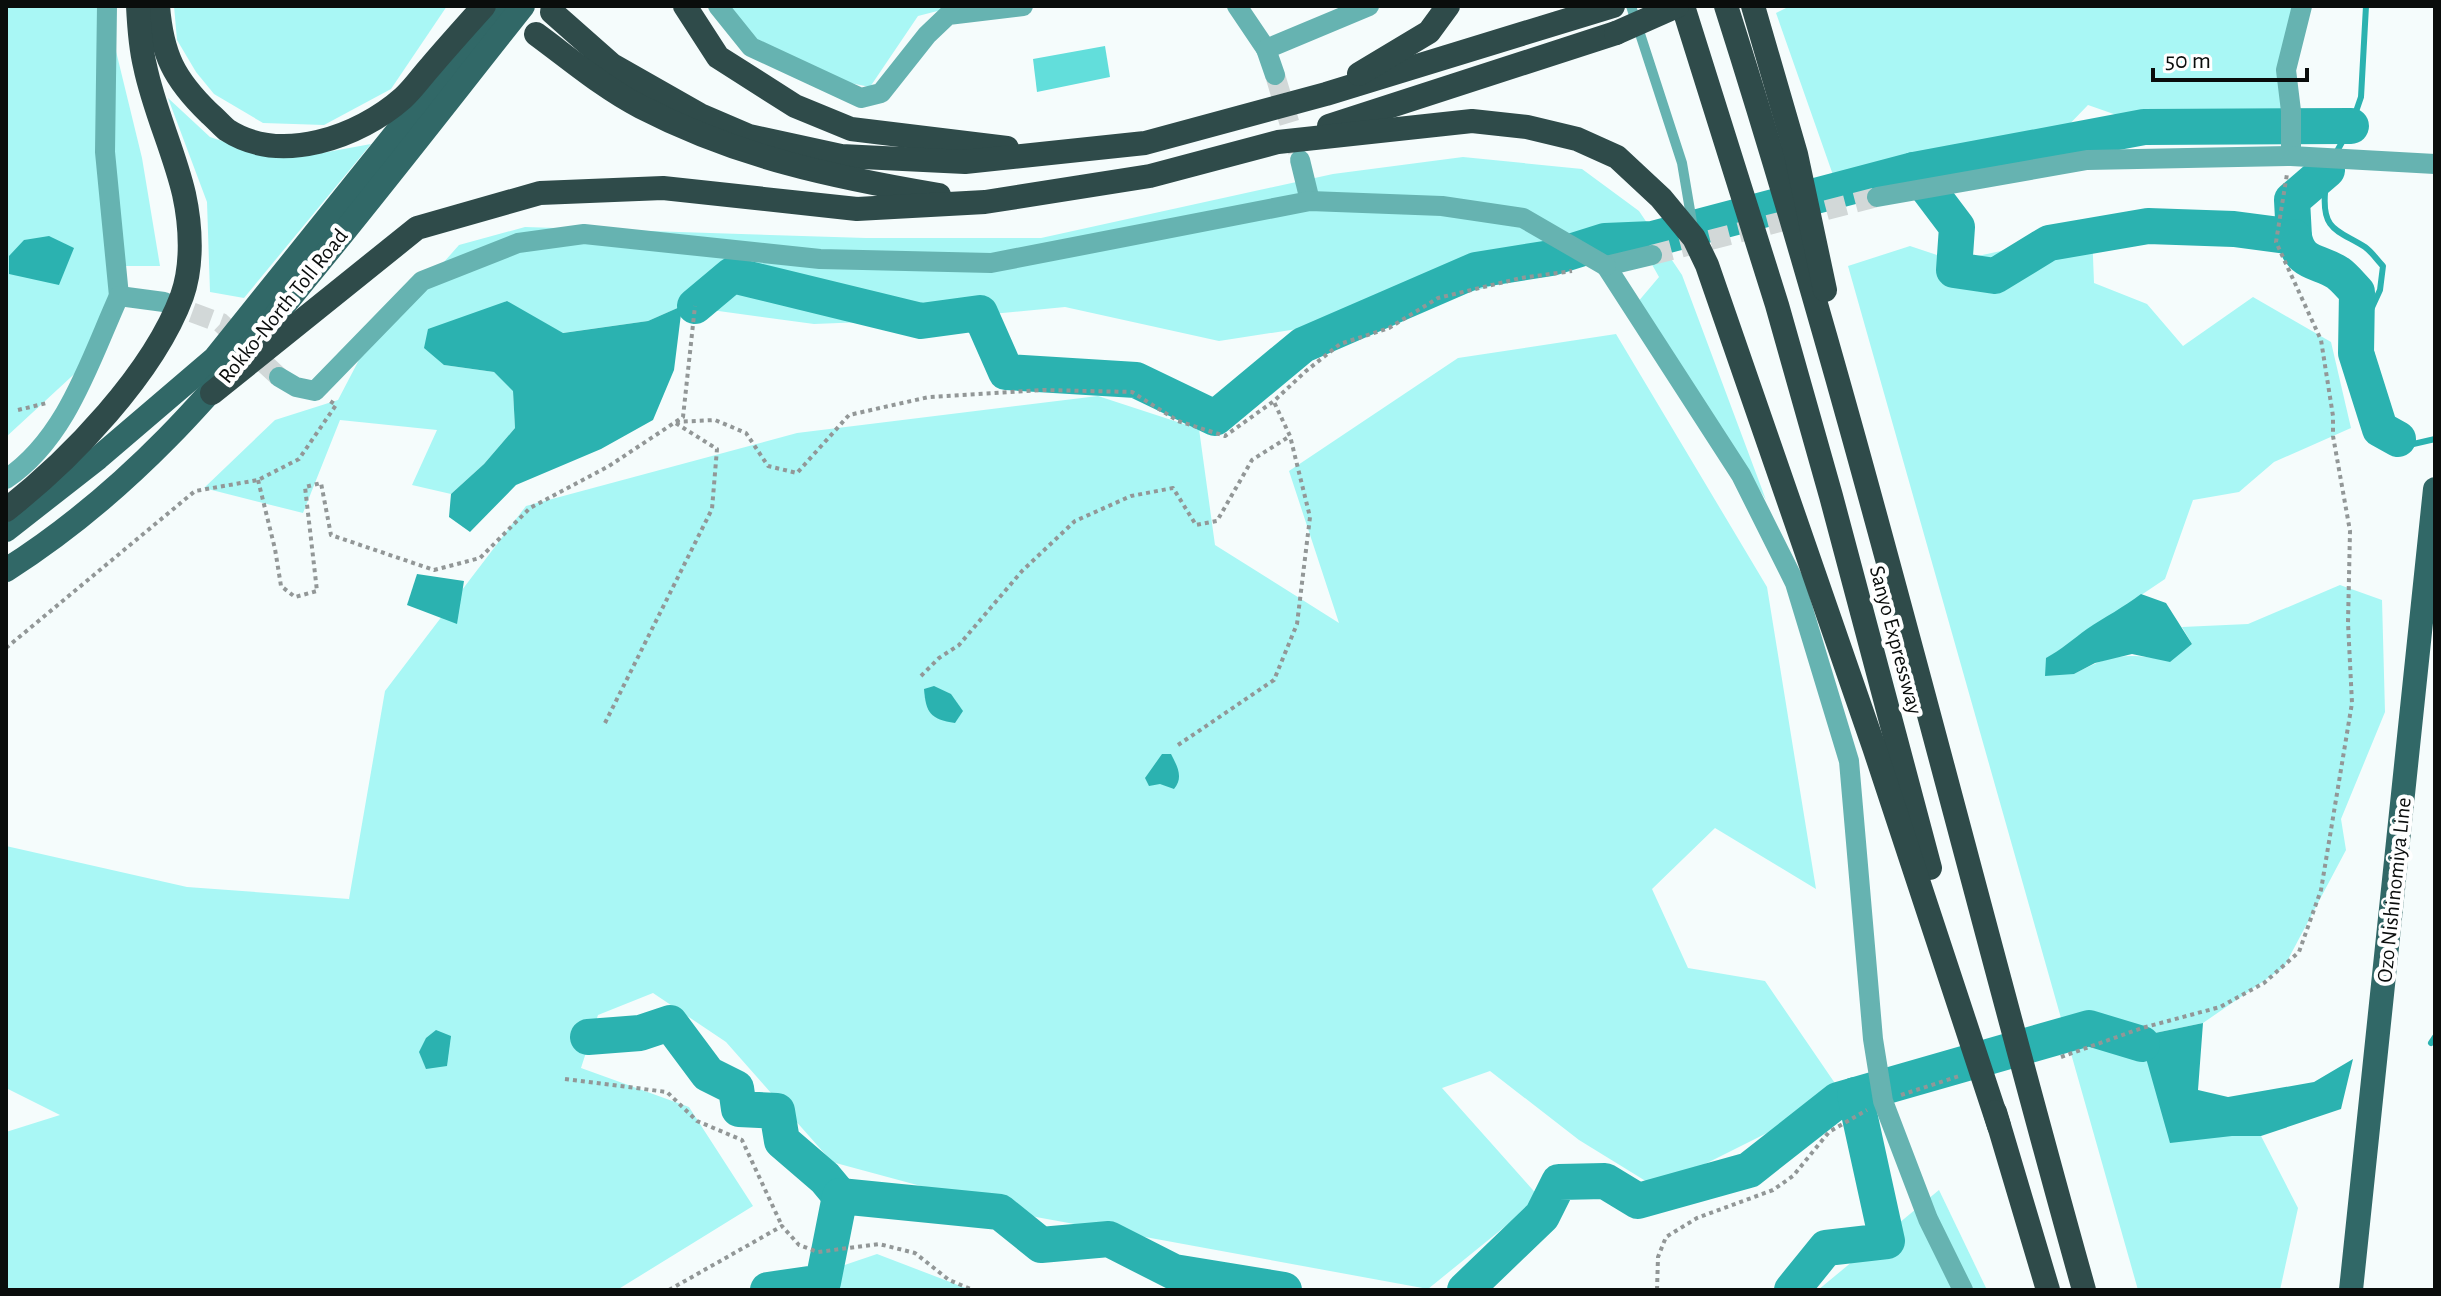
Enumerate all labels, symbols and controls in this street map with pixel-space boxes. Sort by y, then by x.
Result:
scale bar [2153,32,2307,82]
text: 50 m [2165,49,2211,73]
street label: Rokko-North Toll Road [214,225,352,387]
street label: Sanyo Expressway [1866,563,1927,717]
street label: Ozo Nishinomiya Line [2373,796,2415,984]

